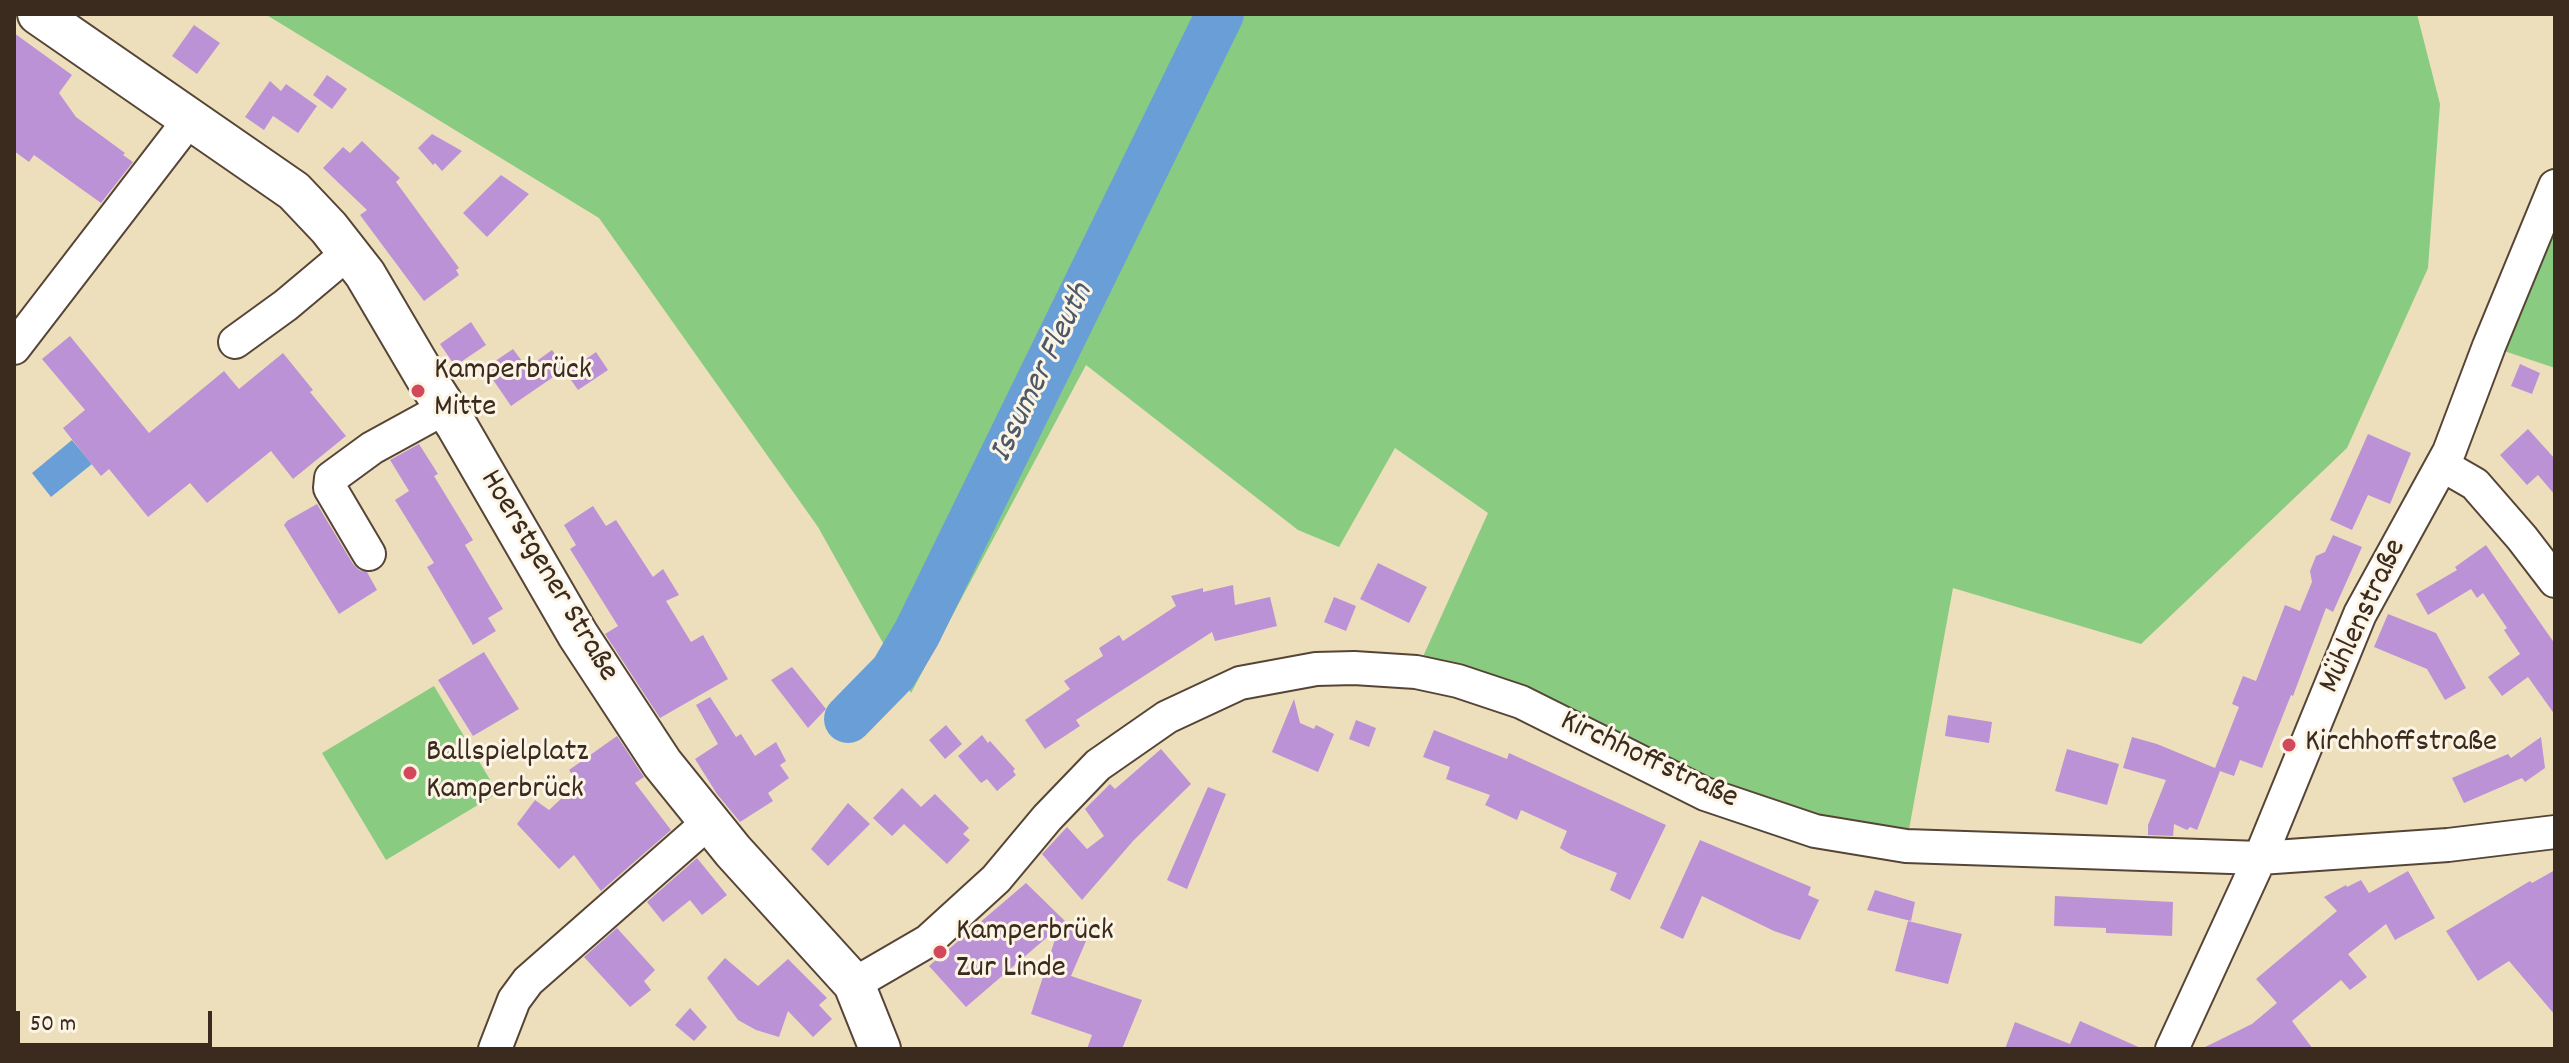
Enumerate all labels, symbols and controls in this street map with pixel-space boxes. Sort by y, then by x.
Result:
water label: Issumer Fleuth [983,278,1105,470]
place label: Kamperbrück Mitte [434,354,592,429]
marker: Kamperbrück Mitte [409,382,427,400]
street label: Hoerstgener Straße [469,464,625,690]
street label: Mühlenstraße [2313,534,2417,700]
street label: Kirchhoffstraße [1553,704,1743,820]
place label: Kirchhoffstraße [2305,726,2497,764]
place label: Ballspielplatz Kamperbrück [426,736,589,811]
marker: Kirchhoffstraße [2280,736,2298,754]
marker: Ballspielplatz Kamperbrück [401,764,419,782]
place label: Kamperbrück Zur Linde [956,915,1114,990]
marker: Kamperbrück Zur Linde [931,943,949,961]
scale bar [20,995,216,1045]
text: 50 m [30,1008,76,1042]

